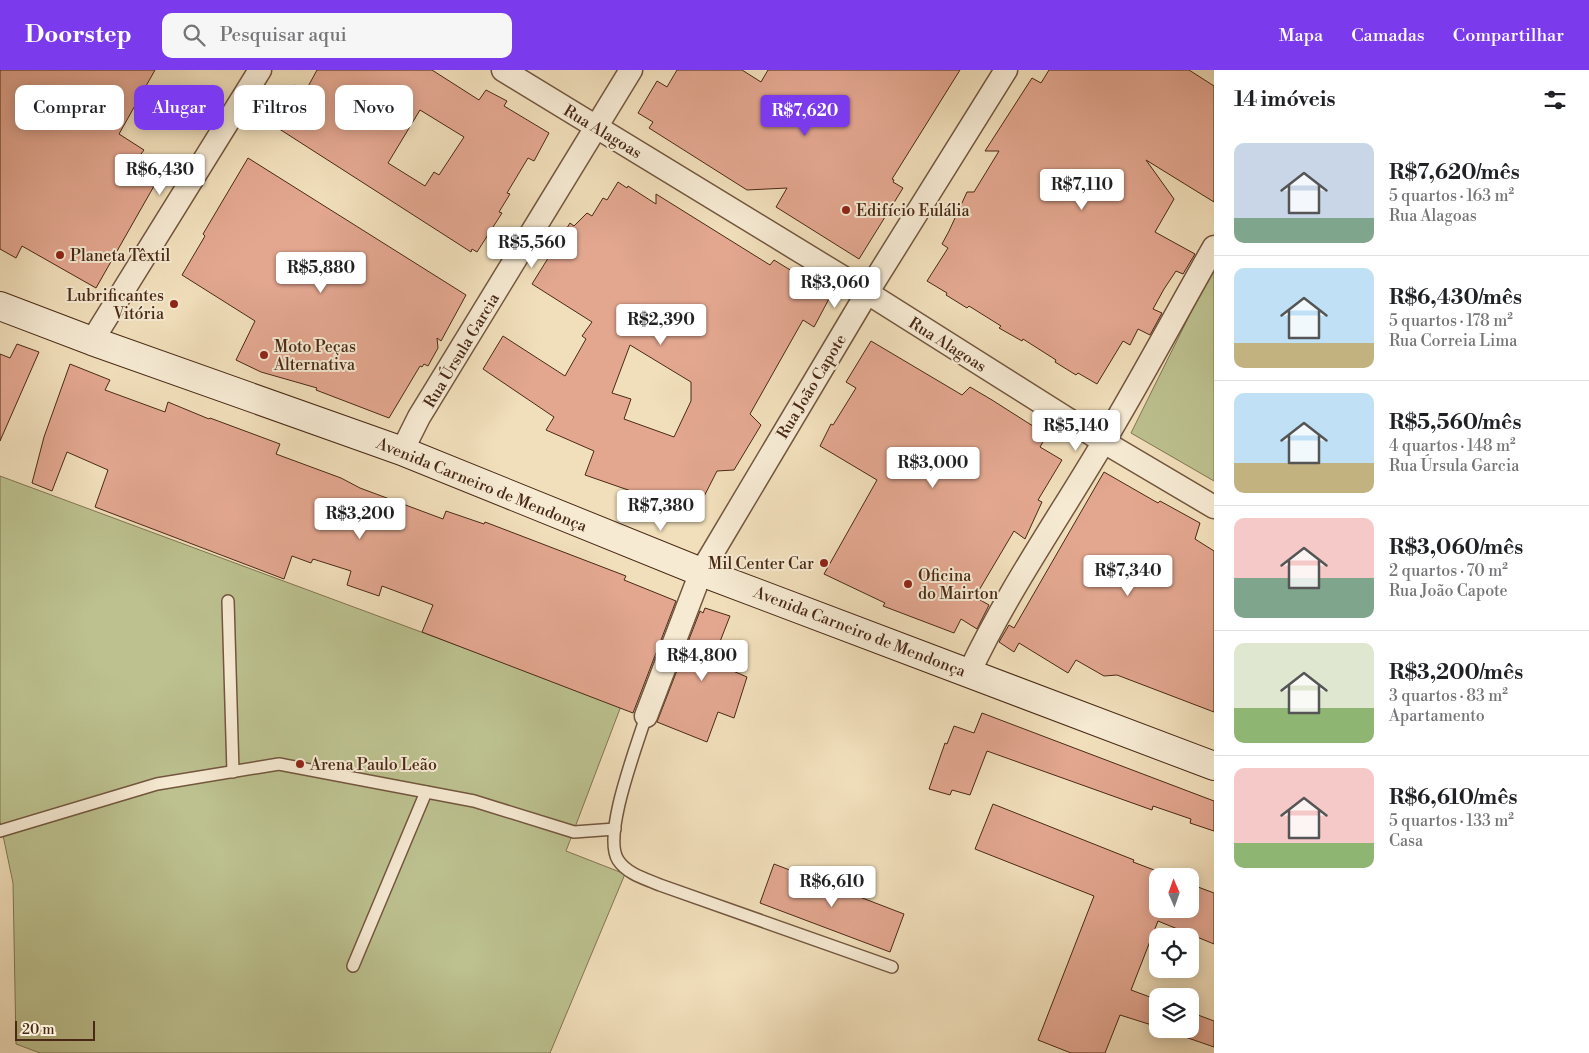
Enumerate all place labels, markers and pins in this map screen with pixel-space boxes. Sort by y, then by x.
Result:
pin: R$7,620 [759,94,851,137]
pin: R$6,430 [114,154,206,196]
pin: R$7,110 [1036,168,1128,211]
place label: Edifício Eulália [856,201,971,221]
marker: Edifício Eulália [840,204,852,216]
pin: R$5,560 [486,226,578,269]
place label: Planeta Têxtil [70,246,171,266]
marker: Planeta Têxtil [54,249,66,261]
pin: R$5,880 [275,252,367,294]
pin: R$3,060 [789,266,881,309]
place label: Lubrificantes Vitória [67,286,165,324]
marker: Lubrificantes Vitória [168,298,180,310]
pin: R$2,390 [615,304,707,346]
place label: Moto Peças Alternativa [273,337,356,375]
marker: Moto Peças Alternativa [258,349,270,361]
pin: R$5,140 [1030,410,1122,452]
pin: R$3,000 [887,446,979,489]
pin: R$7,380 [615,490,707,532]
pin: R$3,200 [314,498,406,540]
place label: Mil Center Car [708,554,814,574]
pin: R$7,340 [1082,554,1174,597]
marker: Mil Center Car [818,557,830,569]
place label: Oficina do Mairton [918,566,999,604]
marker: Oficina do Mairton [902,578,914,590]
pin: R$4,800 [656,640,748,682]
place label: Arena Paulo Leão [309,755,437,775]
marker: Arena Paulo Leão [294,758,306,770]
pin: R$6,610 [786,866,878,908]

